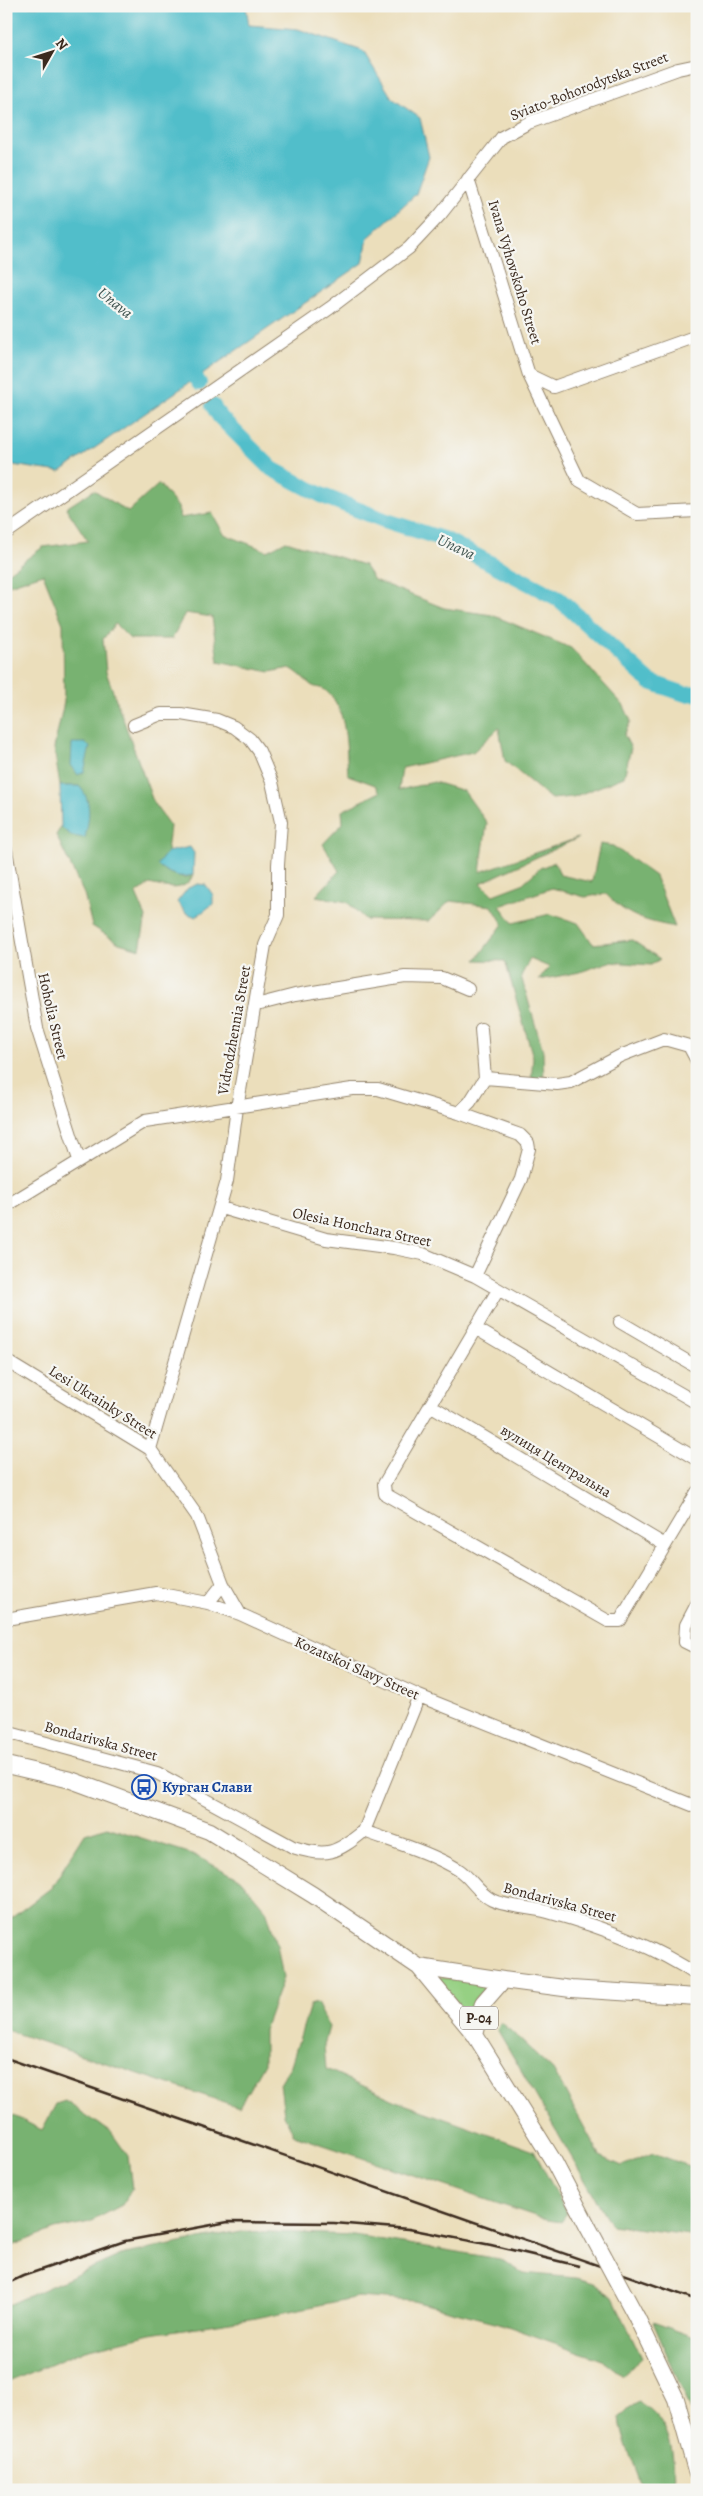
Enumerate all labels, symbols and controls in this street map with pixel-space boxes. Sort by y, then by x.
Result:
north arrow [28,28,78,78]
text: N [51,34,72,54]
street label: Sviato-Bohorodytska Street [507,47,671,125]
street label: Ivana Vyhovskoho Street [484,197,546,347]
water label: Unava [93,282,138,324]
water label: Unava [434,529,479,566]
street label: Vidrodzhennia Street [213,964,255,1097]
street label: Hoholia Street [33,971,73,1062]
street label: Olesia Honchara Street [291,1203,433,1251]
street label: Lesi Ukrainky Street [45,1361,161,1443]
street label: вулиця Центральна [497,1420,615,1502]
street label: Kozatskoi Slavy Street [291,1632,423,1705]
street label: Bondarivska Street [42,1716,160,1766]
bus stop icon: Курган Слави [131,1774,157,1800]
place label: Курган Слави [162,1777,252,1797]
street label: Bondarivska Street [501,1877,619,1927]
road number: Р-04 [460,2006,498,2030]

